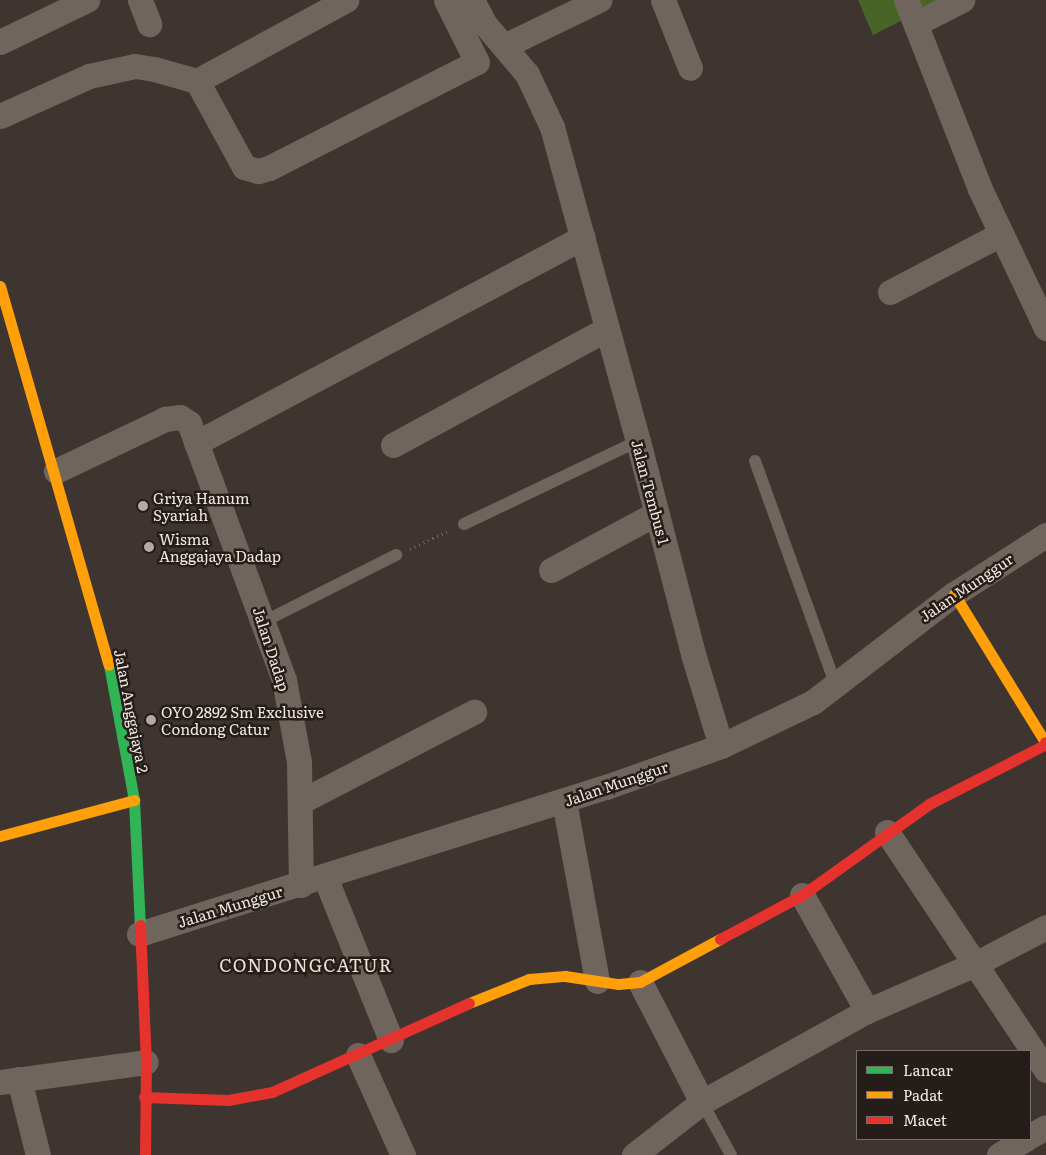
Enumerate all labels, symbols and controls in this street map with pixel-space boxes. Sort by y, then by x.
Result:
street label: Jalan Tembus 1 [628,438,674,546]
place label: Griya Hanum Syariah [153,488,250,523]
marker: Griya Hanum Syariah [137,500,149,512]
place label: Wisma Anggajaya Dadap [159,529,281,564]
marker: Wisma Anggajaya Dadap [143,541,155,553]
street label: Jalan Munggur [916,549,1016,625]
street label: Jalan Dadap [250,605,294,693]
street label: Jalan Anggajaya 2 [111,648,153,774]
place label: OYO 2892 Sm Exclusive Condong Catur [161,702,324,737]
marker: OYO 2892 Sm Exclusive Condong Catur [145,714,157,726]
street label: Jalan Munggur [562,757,670,809]
street label: Jalan Munggur [175,881,285,931]
district label: CONDONGCATUR [218,954,394,976]
legend [856,1050,1031,1140]
text: Lancar [903,1058,953,1081]
text: Padat [903,1083,943,1106]
text: Macet [903,1108,947,1131]

